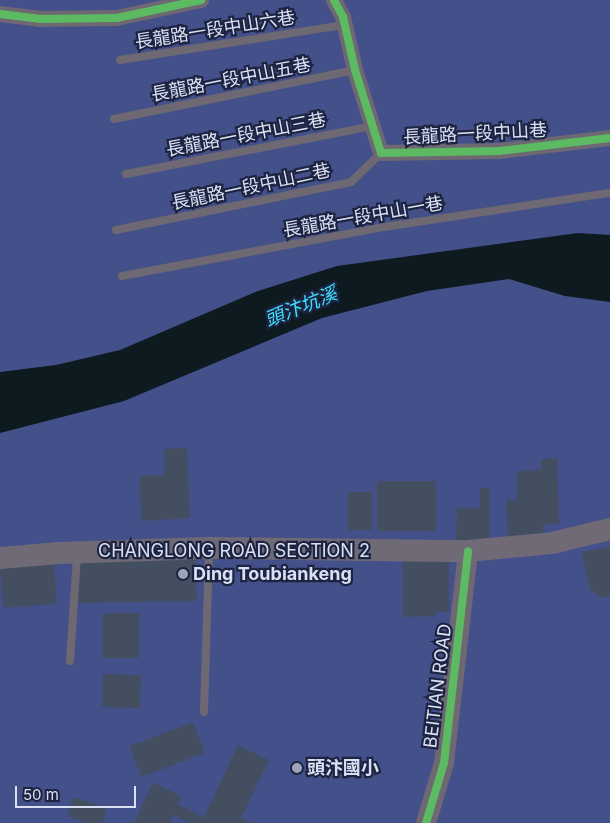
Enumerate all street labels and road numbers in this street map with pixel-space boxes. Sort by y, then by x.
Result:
street label: 長龍路一段中山六巷 [133,7,297,53]
street label: 長龍路一段中山五巷 [149,54,313,106]
street label: 長龍路一段中山三巷 [164,109,328,161]
street label: 長龍路一段中山巷 [403,119,547,149]
street label: 長龍路一段中山二巷 [170,160,332,214]
street label: 長龍路一段中山一巷 [281,192,445,242]
street label: CHANGLONG ROAD SECTION 2 [98,540,370,562]
street label: BEITIAN ROAD [420,623,456,749]

